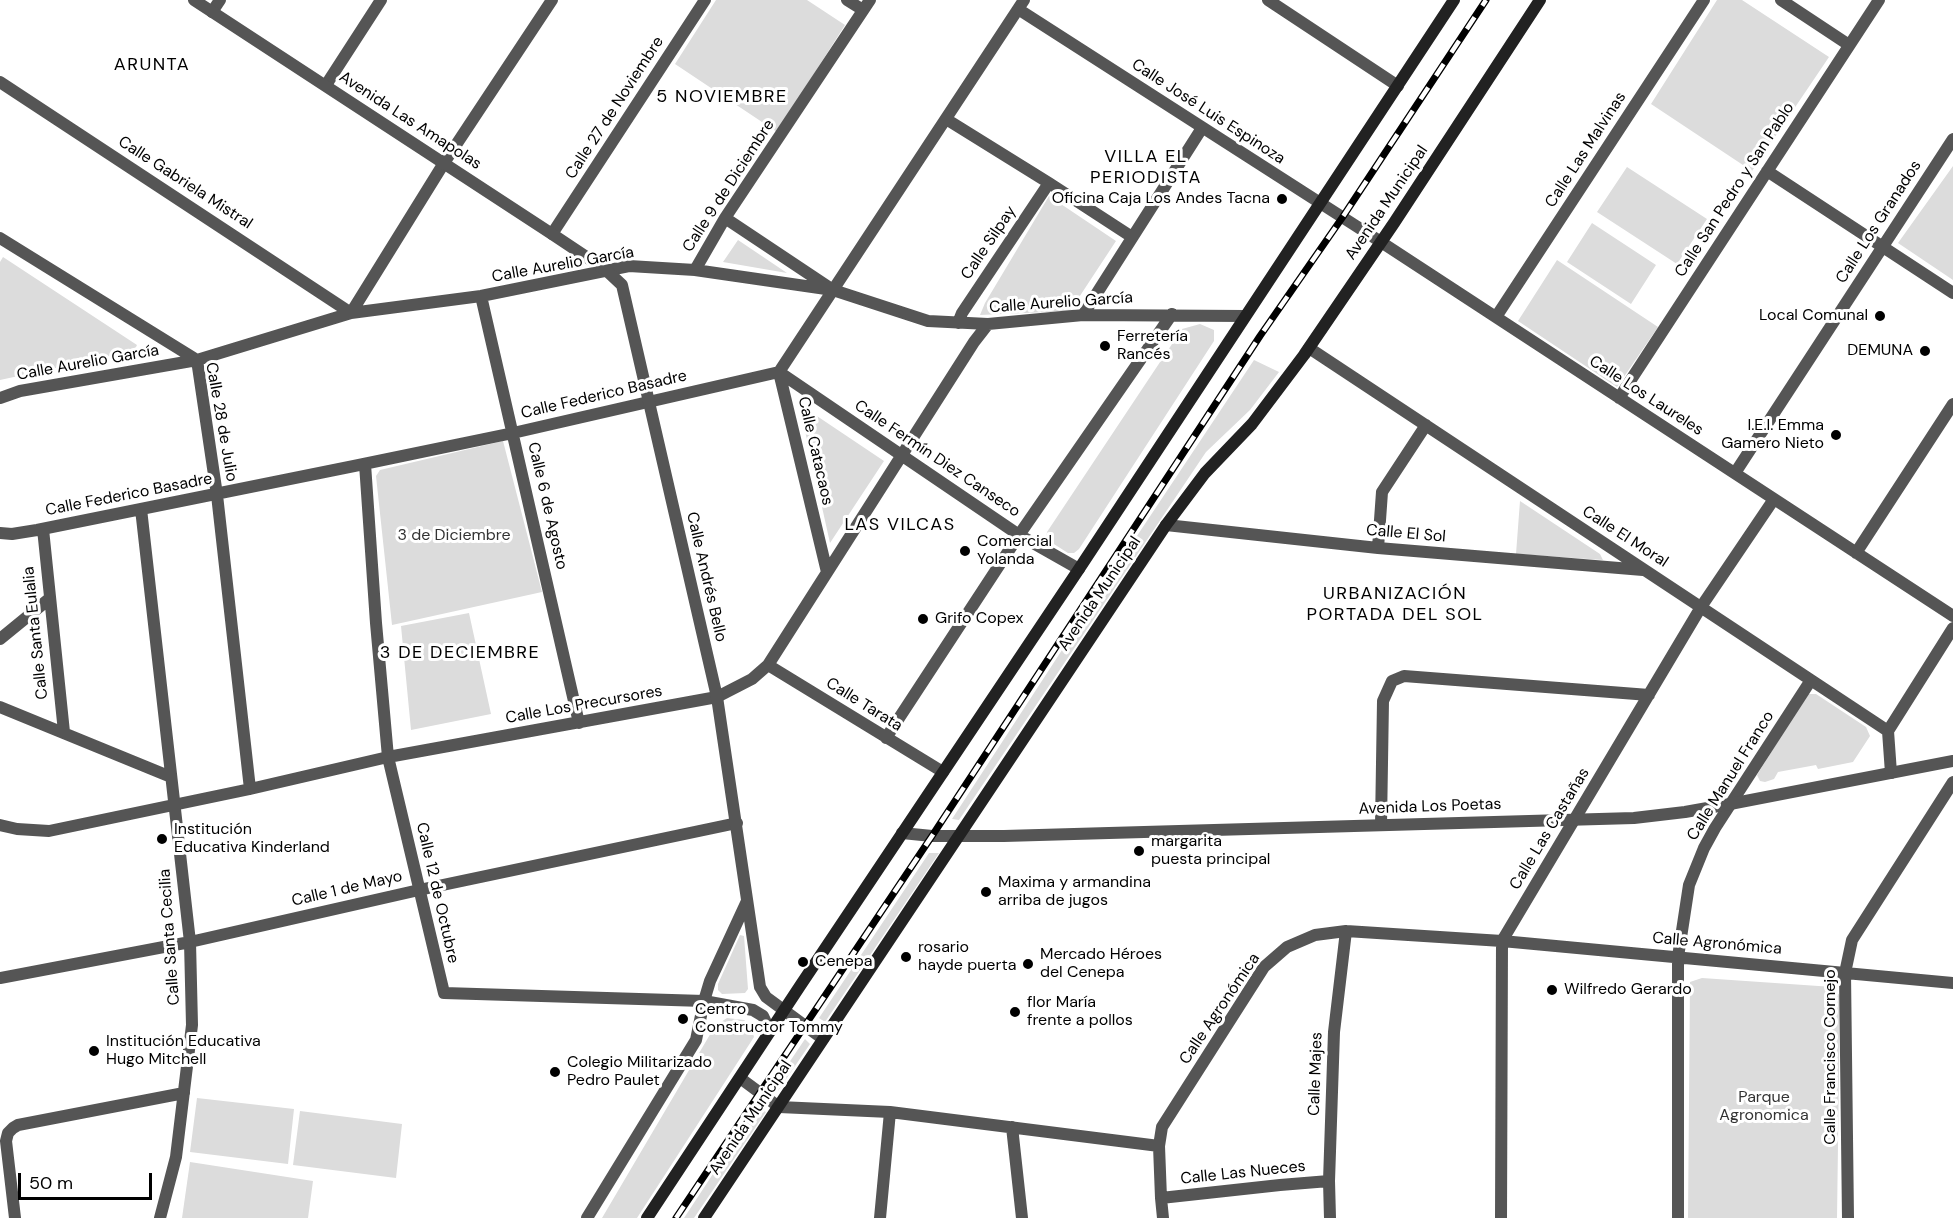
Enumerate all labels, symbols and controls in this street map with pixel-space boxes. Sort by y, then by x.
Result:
street label: Calle 27 de Noviembre [562,33,668,183]
district label: ARUNTA [114,54,190,76]
street label: Calle José Luis Espinoza [1128,55,1288,169]
street label: Avenida Las Amapolas [335,68,485,174]
district label: 5 NOVIEMBRE [656,86,788,108]
street label: Calle Las Malvinas [1541,89,1631,211]
street label: Calle San Pedro y San Pablo [1671,99,1799,281]
street label: Calle 9 de Diciembre [679,116,779,256]
street label: Calle Gabriela Mistral [114,132,256,234]
street label: Avenida Municipal [1342,142,1432,264]
district label: VILLA EL PERIODISTA [1090,146,1202,188]
street label: Calle Los Granados [1832,157,1926,287]
place label: Oficina Caja Los Andes Tacna [1052,189,1270,209]
marker: Oficina Caja Los Andes Tacna [1275,192,1289,206]
street label: Calle Silpay [957,203,1021,283]
street label: Calle Aurelio García [490,243,636,287]
street label: Calle Aurelio García [989,288,1133,318]
place label: Local Comunal [1759,306,1868,326]
marker: Local Comunal [1873,309,1887,323]
place label: Ferretería Rancés [1117,327,1188,365]
marker: Ferretería Rancés [1098,339,1112,353]
street label: Calle Aurelio García [15,341,161,385]
place label: DEMUNA [1847,341,1913,361]
marker: DEMUNA [1918,344,1932,358]
street label: Calle Los Laureles [1585,352,1707,440]
street label: Calle 28 de Julio [201,361,241,483]
street label: Calle Federico Basadre [519,367,689,423]
street label: Calle Catacaos [793,395,837,507]
street label: Calle Fermín Diez Canseco [850,396,1024,522]
place label: I.E.I. Emma Gamero Nieto [1721,416,1824,454]
marker: I.E.I. Emma Gamero Nieto [1829,428,1843,442]
street label: Calle 6 de Agosto [523,440,571,572]
street label: Calle Federico Basadre [44,469,214,521]
street label: Calle El Moral [1578,502,1672,572]
street label: Calle Andrés Bello [682,510,730,644]
district label: LAS VILCAS [844,514,956,536]
street label: Calle El Sol [1365,521,1447,547]
park label: 3 de Diciembre [398,526,510,546]
place label: Comercial Yolanda [977,532,1052,570]
street label: Avenida Municipal [1055,533,1145,655]
marker: Comercial Yolanda [958,544,972,558]
street label: Calle Santa Eulalia [19,566,53,700]
district label: URBANIZACIÓN PORTADA DEL SOL [1306,583,1484,626]
place label: Grifo Copex [935,609,1023,629]
marker: Grifo Copex [916,612,930,626]
district label: 3 DE DECIEMBRE [380,642,540,664]
street label: Calle Tarata [822,674,906,736]
street label: Calle Los Precursores [504,682,664,728]
street label: Calle Manuel Franco [1683,708,1779,844]
street label: Calle Las Castañas [1506,765,1594,893]
street label: Avenida Los Poetas [1358,795,1502,819]
place label: Institución Educativa Kinderland [174,820,330,858]
street label: Calle 12 de Octubre [411,821,463,965]
marker: Institución Educativa Kinderland [155,832,169,846]
place label: margarita puesta principal [1151,832,1270,870]
marker: margarita puesta principal [1132,844,1146,858]
street label: Calle 1 de Mayo [290,867,404,911]
street label: Calle Santa Cecilia [156,868,184,1006]
place label: Maxima y armandina arriba de jugos [998,873,1151,911]
marker: Maxima y armandina arriba de jugos [979,885,993,899]
street label: Calle Agronómica [1651,929,1783,959]
place label: rosario hayde puerta [918,938,1016,976]
place label: Mercado Héroes del Cenepa [1040,945,1162,983]
marker: rosario hayde puerta [899,950,913,964]
street label: Calle Agronómica [1176,950,1264,1068]
place label: Cenepa [815,952,873,972]
marker: Cenepa [796,955,810,969]
marker: Mercado Héroes del Cenepa [1021,957,1035,971]
street label: Calle Francisco Cornejo [1821,969,1841,1145]
place label: Wilfredo Gerardo [1564,980,1692,1000]
marker: Wilfredo Gerardo [1545,983,1559,997]
place label: flor María frente a pollos [1027,993,1133,1031]
place label: Centro Constructor Tommy [695,1000,843,1038]
marker: flor María frente a pollos [1008,1005,1022,1019]
marker: Centro Constructor Tommy [676,1012,690,1026]
place label: Institución Educativa Hugo Mitchell [106,1032,261,1070]
street label: Calle Majes [1305,1032,1327,1116]
marker: Institución Educativa Hugo Mitchell [87,1044,101,1058]
place label: Colegio Militarizado Pedro Paulet [567,1053,712,1091]
street label: Avenida Municipal [706,1057,796,1179]
marker: Colegio Militarizado Pedro Paulet [548,1065,562,1079]
park label: Parque Agronomica [1719,1088,1809,1126]
street label: Calle Las Nueces [1180,1157,1306,1189]
scale bar [21,1161,154,1199]
text: 50 m [29,1171,73,1195]

